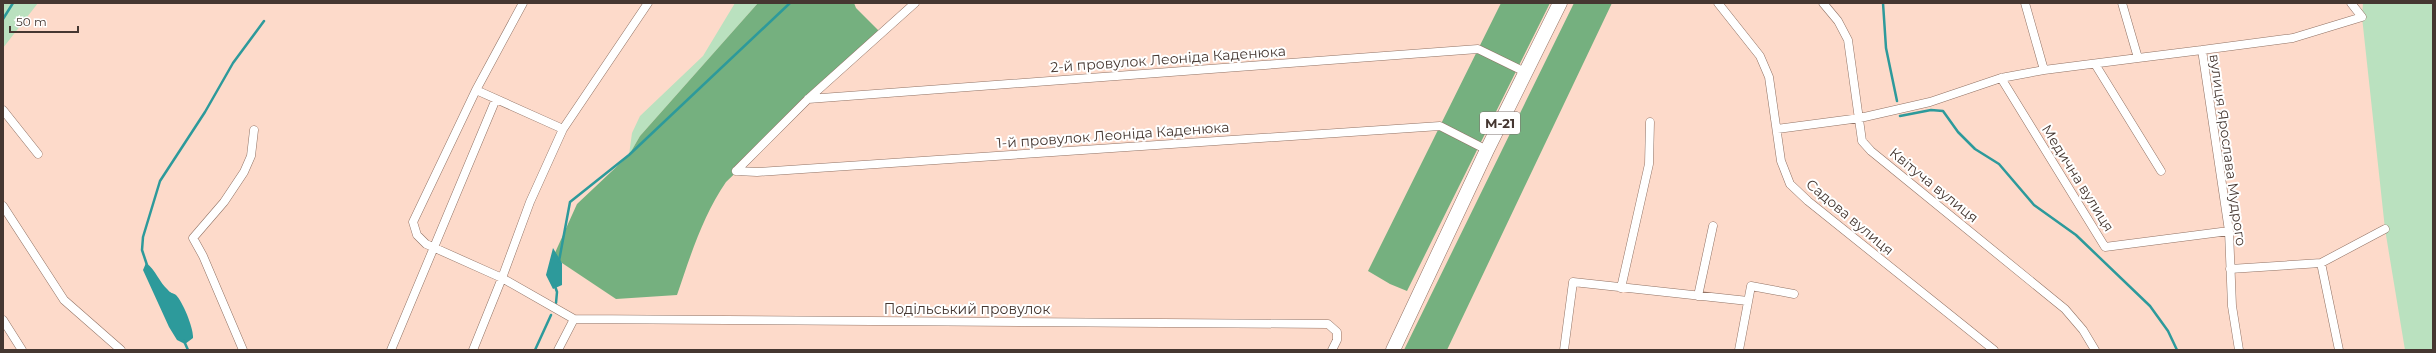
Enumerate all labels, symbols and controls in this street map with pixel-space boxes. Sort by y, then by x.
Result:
scale bar [10,8,78,34]
text: 50 m [16,14,47,29]
street label: 2-й провулок Леоніда Каденюка [1050,42,1286,76]
street label: вулиця Ярослава Мудрого [2206,53,2250,247]
road number: М-21 [1480,112,1520,134]
street label: 1-й провулок Леоніда Каденюка [996,118,1230,152]
street label: Медична вулиця [2038,121,2118,235]
street label: Квітуча вулиця [1886,144,1982,226]
street label: Садова вулиця [1802,175,1898,259]
street label: Подільський провулок [884,300,1050,318]

